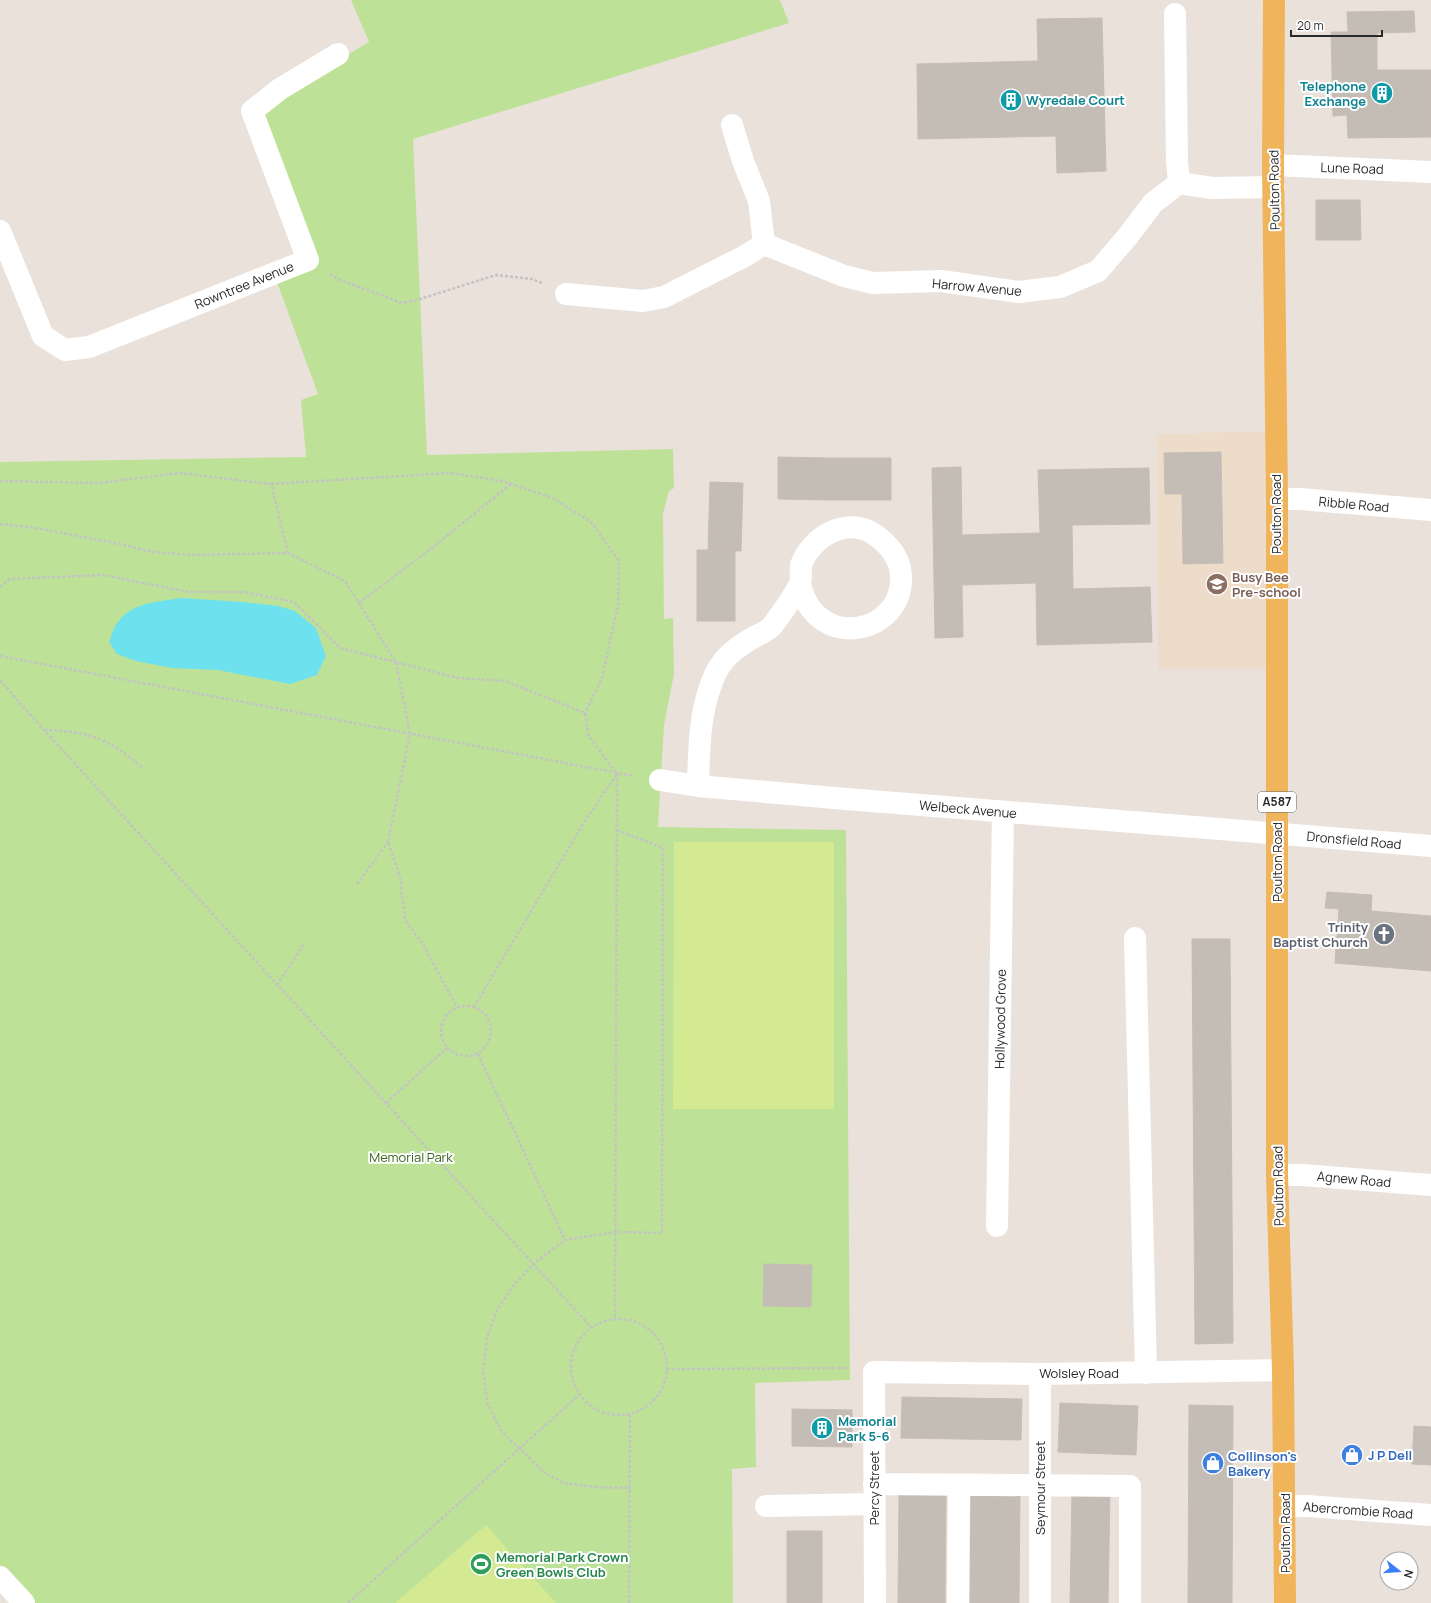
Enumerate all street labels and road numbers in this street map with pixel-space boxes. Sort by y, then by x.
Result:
street label: Poulton Road [1264,150,1284,230]
street label: Lune Road [1320,158,1384,178]
street label: Rowntree Avenue [192,257,297,313]
street label: Harrow Avenue [931,274,1023,300]
street label: Poulton Road [1267,474,1285,554]
street label: Ribble Road [1318,492,1390,516]
road number: A587 [1258,792,1296,812]
street label: Welbeck Avenue [918,796,1018,822]
street label: Poulton Road [1268,822,1286,902]
street label: Dronsfield Road [1306,827,1402,853]
street label: Hollywood Grove [990,968,1010,1069]
street label: Poulton Road [1268,1146,1288,1226]
street label: Agnew Road [1316,1167,1392,1191]
street label: Wolsley Road [1039,1364,1119,1382]
street label: Seymour Street [1031,1441,1049,1535]
street label: Percy Street [865,1451,883,1525]
street label: Poulton Road [1276,1493,1294,1573]
street label: Abercrombie Road [1302,1497,1414,1523]

